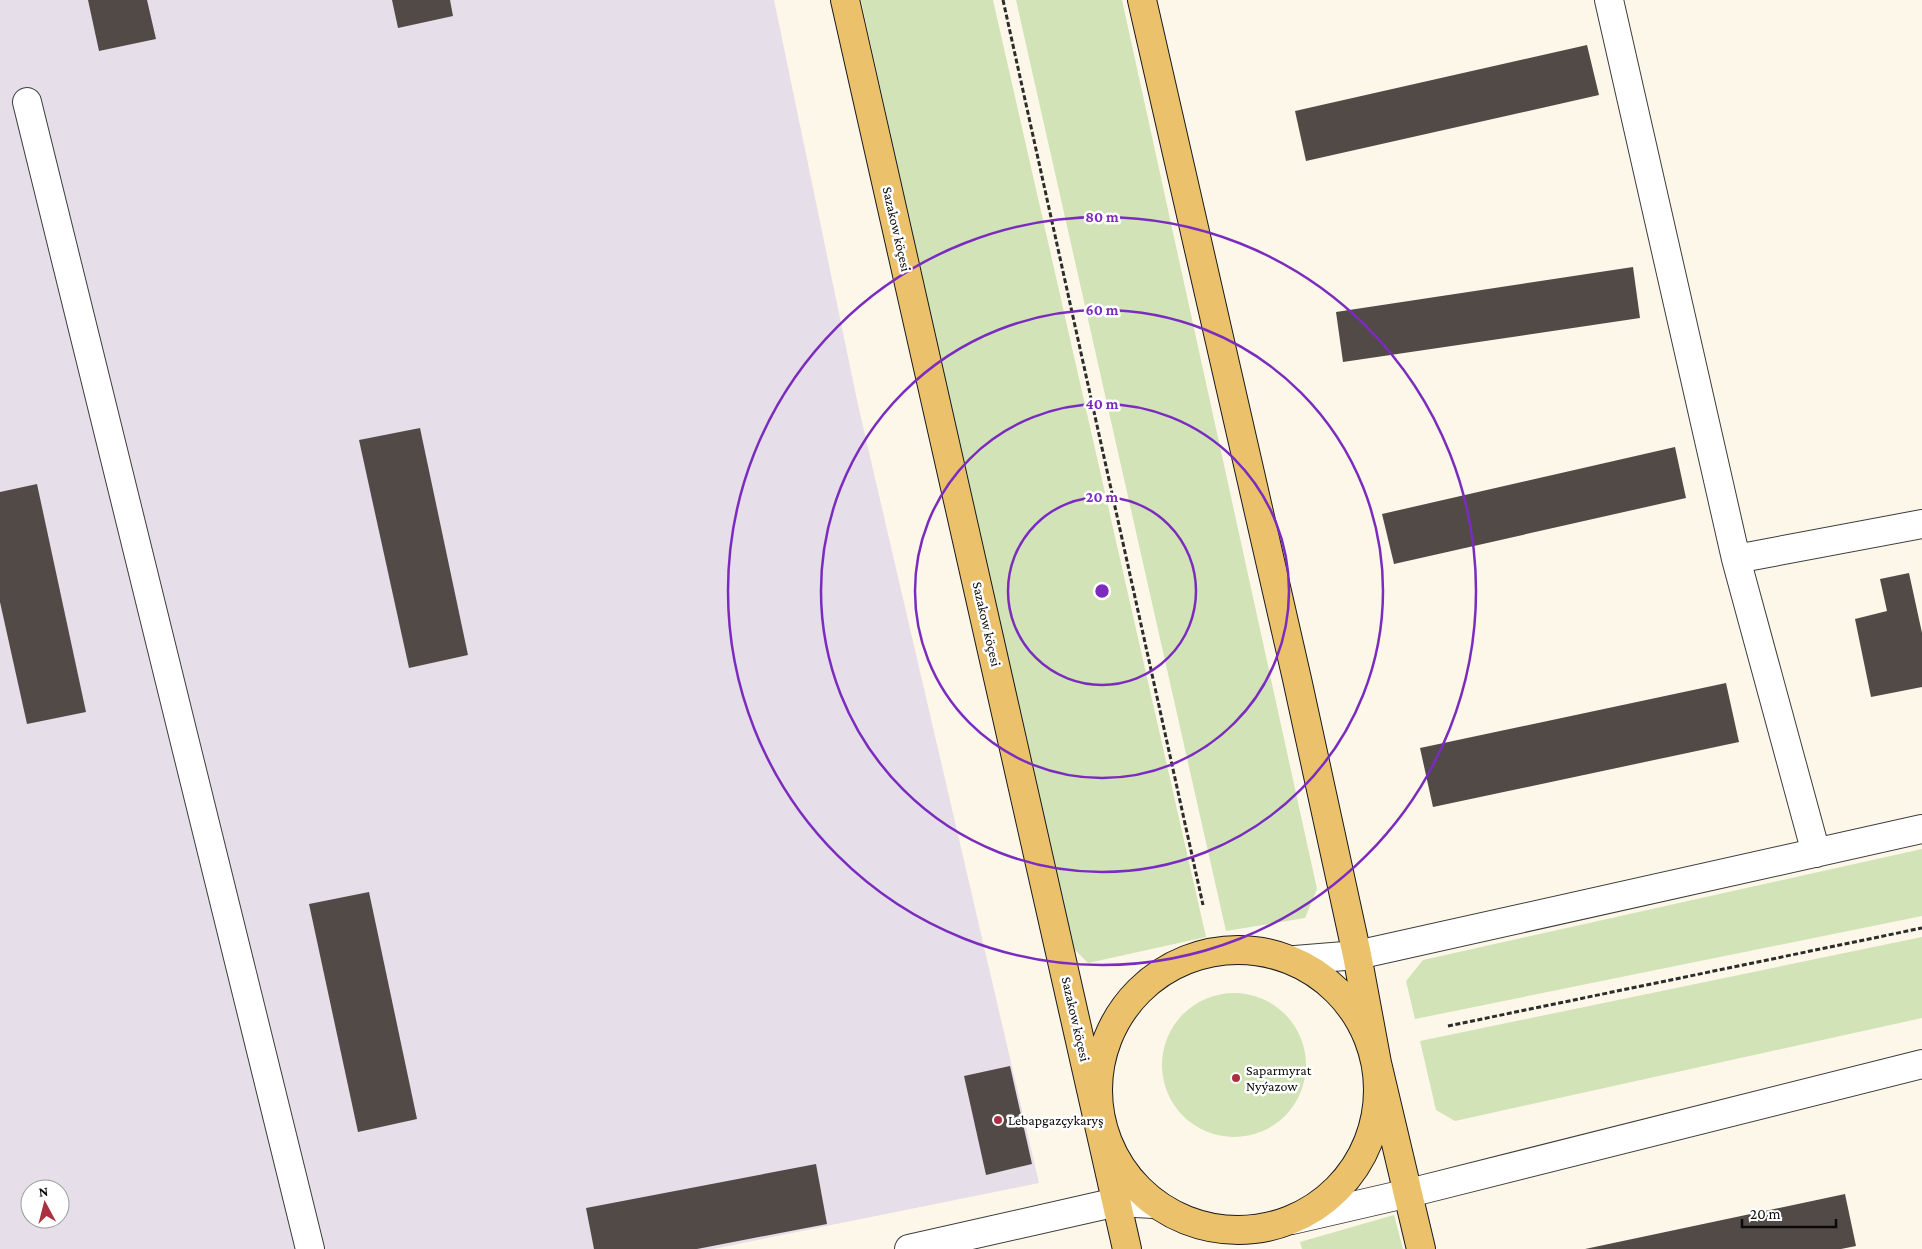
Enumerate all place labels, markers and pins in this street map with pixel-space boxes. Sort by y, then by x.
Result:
centre of rings [1093,582,1111,600]
place label: Saparmyrat Nyýazow [1246,1062,1312,1094]
marker: Saparmyrat Nyýazow [1230,1072,1242,1084]
place label: Lebapgazçykaryş [1008,1112,1103,1128]
marker: Lebapgazçykaryş [992,1114,1004,1126]

